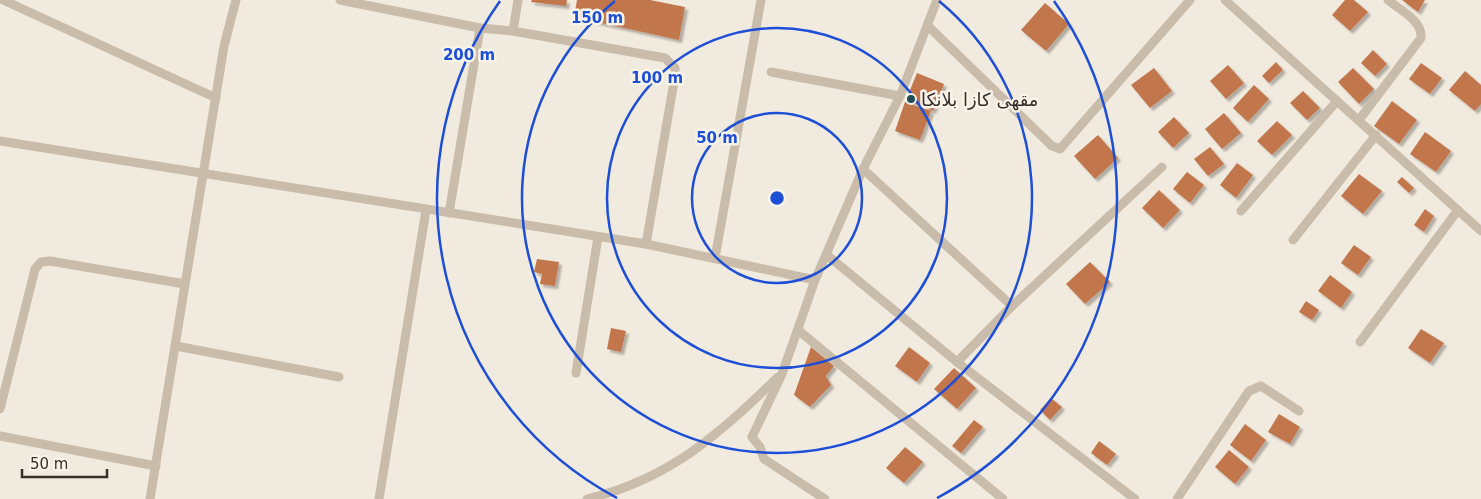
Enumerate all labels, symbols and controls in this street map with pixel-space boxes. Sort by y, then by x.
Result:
text: 150 m [571,9,623,27]
text: 200 m [443,46,495,64]
text: 100 m [631,69,683,87]
place label: مقهى كازا بلانكا [921,89,1038,111]
marker: مقهى كازا بلانكا [905,93,917,105]
text: 50 m [696,129,738,147]
centre of rings [768,189,786,207]
scale bar [22,446,108,478]
text: 50 m [30,455,68,473]

